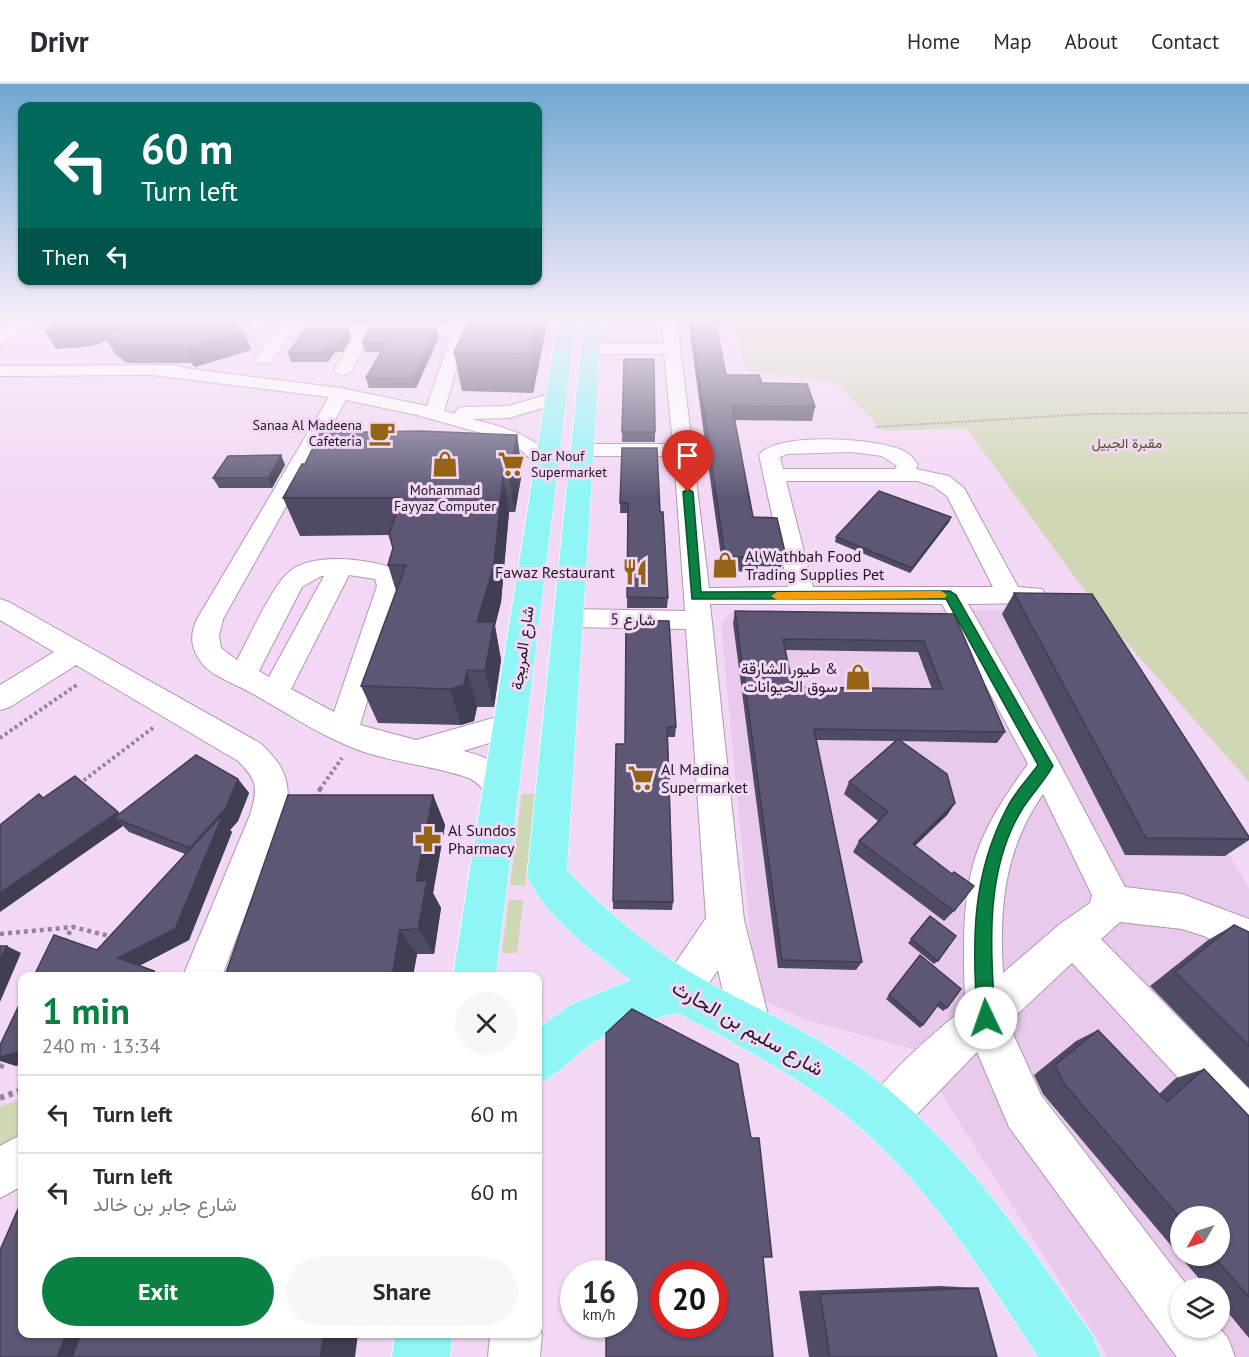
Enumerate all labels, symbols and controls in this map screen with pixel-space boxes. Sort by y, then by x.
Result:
text: Drivr [30,23,89,60]
text: Home [907,28,960,55]
text: Map [993,28,1032,55]
text: About [1065,28,1118,55]
text: Contact [1151,28,1219,55]
text: 60 m [141,121,233,176]
icon: left [42,126,120,204]
text: Turn left [141,174,238,208]
icon: left [101,240,134,273]
text: Then [42,243,89,271]
place label: Sanaa Al Madeena Cafeteria [253,416,362,450]
cafe icon: Sanaa Al Madeena Cafeteria [367,418,397,448]
pin [662,430,713,492]
park label: مقبرة الجبيل [1092,434,1162,452]
icon: arrive [671,439,704,472]
place label: Dar Nouf Supermarket [531,447,607,481]
shop icon: Mohammad Fayyaz Computer [430,449,460,479]
supermarket icon: Dar Nouf Supermarket [496,449,526,479]
place label: Mohammad Fayyaz Computer [394,481,496,515]
place label: Al Wathbah Food Trading Supplies Pet [745,546,885,584]
shop icon: Al Wathbah Food Trading Supplies Pet [710,550,740,580]
restaurant icon: Fawaz Restaurant [620,557,650,587]
place label: Fawaz Restaurant [495,562,616,582]
street label: شارع المريجة [506,605,540,691]
street label: شارع 5 [610,609,656,631]
place label: طيور الشارقة & سوق الحيوانات [741,658,838,697]
shop icon: طيور الشارقة & سوق الحيوانات [843,662,873,692]
place label: Al Madina Supermarket [661,759,748,797]
supermarket icon: Al Madina Supermarket [626,763,656,793]
place label: Al Sundos Pharmacy [448,820,516,858]
pharmacy icon: Al Sundos Pharmacy [413,824,443,854]
street label: شارع سليم بن الحارث [667,974,828,1083]
position arrow [954,986,1018,1050]
text: 1 min [42,987,130,1034]
button: close [455,992,518,1055]
text: 240 m · 13:34 [42,1033,160,1059]
icon: left [42,1098,75,1131]
text: Turn left [93,1100,173,1128]
text: 60 m [470,1100,518,1128]
text: Turn left [93,1162,173,1190]
icon: left [42,1176,75,1209]
text: 60 m [470,1178,518,1206]
text: شارع جابر بن خالد [93,1191,237,1217]
north arrow [1170,1206,1230,1266]
map controls [1170,1206,1230,1338]
button: Exit [42,1257,274,1326]
button: Share [286,1257,518,1326]
speed limit sign: 20 [650,1260,728,1338]
text: 16 [582,1272,616,1311]
button: layers [1170,1278,1230,1338]
text: km/h [583,1305,615,1324]

